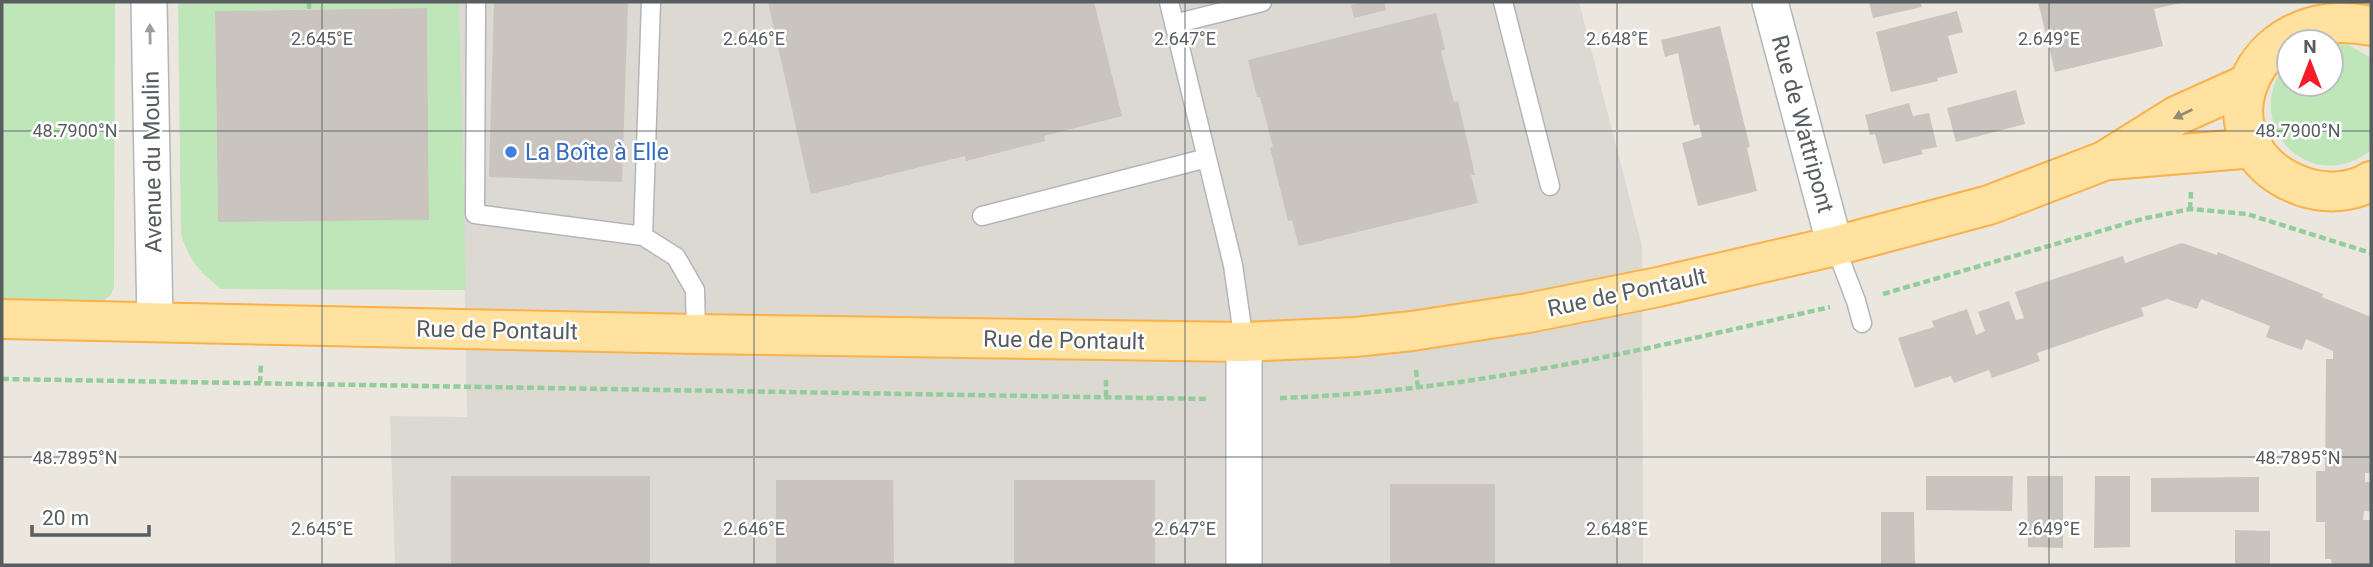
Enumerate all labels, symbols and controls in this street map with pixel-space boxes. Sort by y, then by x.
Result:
one-way arrow [144,23,156,45]
text: 2.645°E [291,28,353,49]
text: 2.646°E [723,28,785,49]
text: 2.647°E [1154,28,1216,49]
text: 2.648°E [1586,28,1648,49]
text: 2.649°E [2018,28,2080,49]
north arrow [2275,28,2345,98]
street label: Rue de Wattripont [1766,32,1839,216]
text: N [2303,35,2317,58]
street label: Avenue du Moulin [137,71,168,253]
one-way arrow [2173,108,2193,119]
text: 48.7900°N [32,120,118,141]
text: 48.7900°N [2255,120,2341,141]
place label: La Boîte à Elle [525,139,669,166]
marker: La Boîte à Elle [503,144,519,160]
street label: Rue de Pontault [1545,262,1709,322]
street label: Rue de Pontault [416,316,578,345]
street label: Rue de Pontault [983,326,1145,355]
text: 48.7895°N [32,447,118,468]
text: 48.7895°N [2255,447,2341,468]
scale bar [32,494,149,538]
text: 20 m [42,506,89,530]
text: 2.645°E [291,518,353,539]
text: 2.646°E [723,518,785,539]
text: 2.647°E [1154,518,1216,539]
text: 2.648°E [1586,518,1648,539]
text: 2.649°E [2018,518,2080,539]

